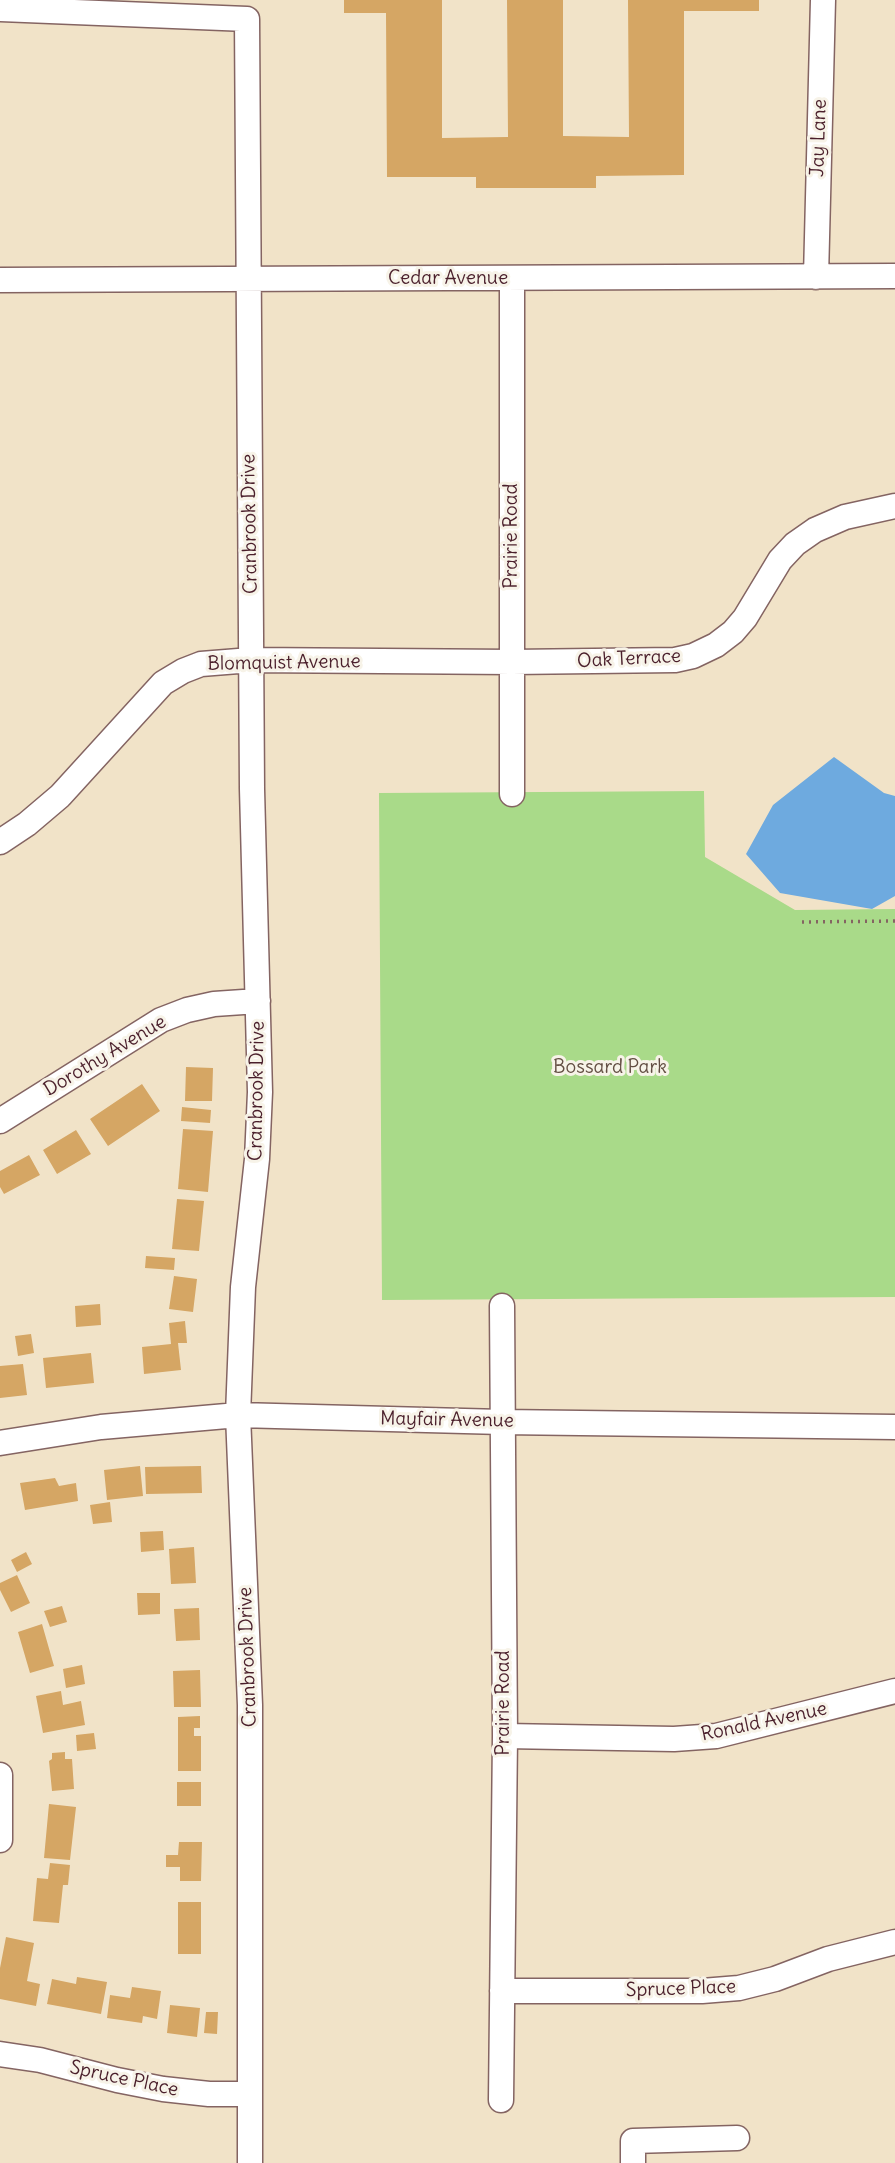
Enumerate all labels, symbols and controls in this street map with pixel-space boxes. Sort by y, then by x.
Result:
street label: Jay Lane [806,99,832,177]
street label: Cedar Avenue [388,268,508,290]
street label: Cranbrook Drive [237,454,263,594]
street label: Prairie Road [501,483,523,589]
street label: Oak Terrace [576,645,682,673]
street label: Blomquist Avenue [207,650,361,676]
street label: Dorothy Avenue [40,1011,170,1101]
street label: Cranbrook Drive [244,1021,270,1161]
park label: Bossard Park [553,1057,667,1079]
street label: Mayfair Avenue [380,1407,514,1433]
street label: Cranbrook Drive [234,1586,262,1728]
street label: Prairie Road [493,1650,515,1756]
street label: Ronald Avenue [699,1698,829,1746]
street label: Spruce Place [626,1976,736,2002]
street label: Spruce Place [68,2056,180,2102]

